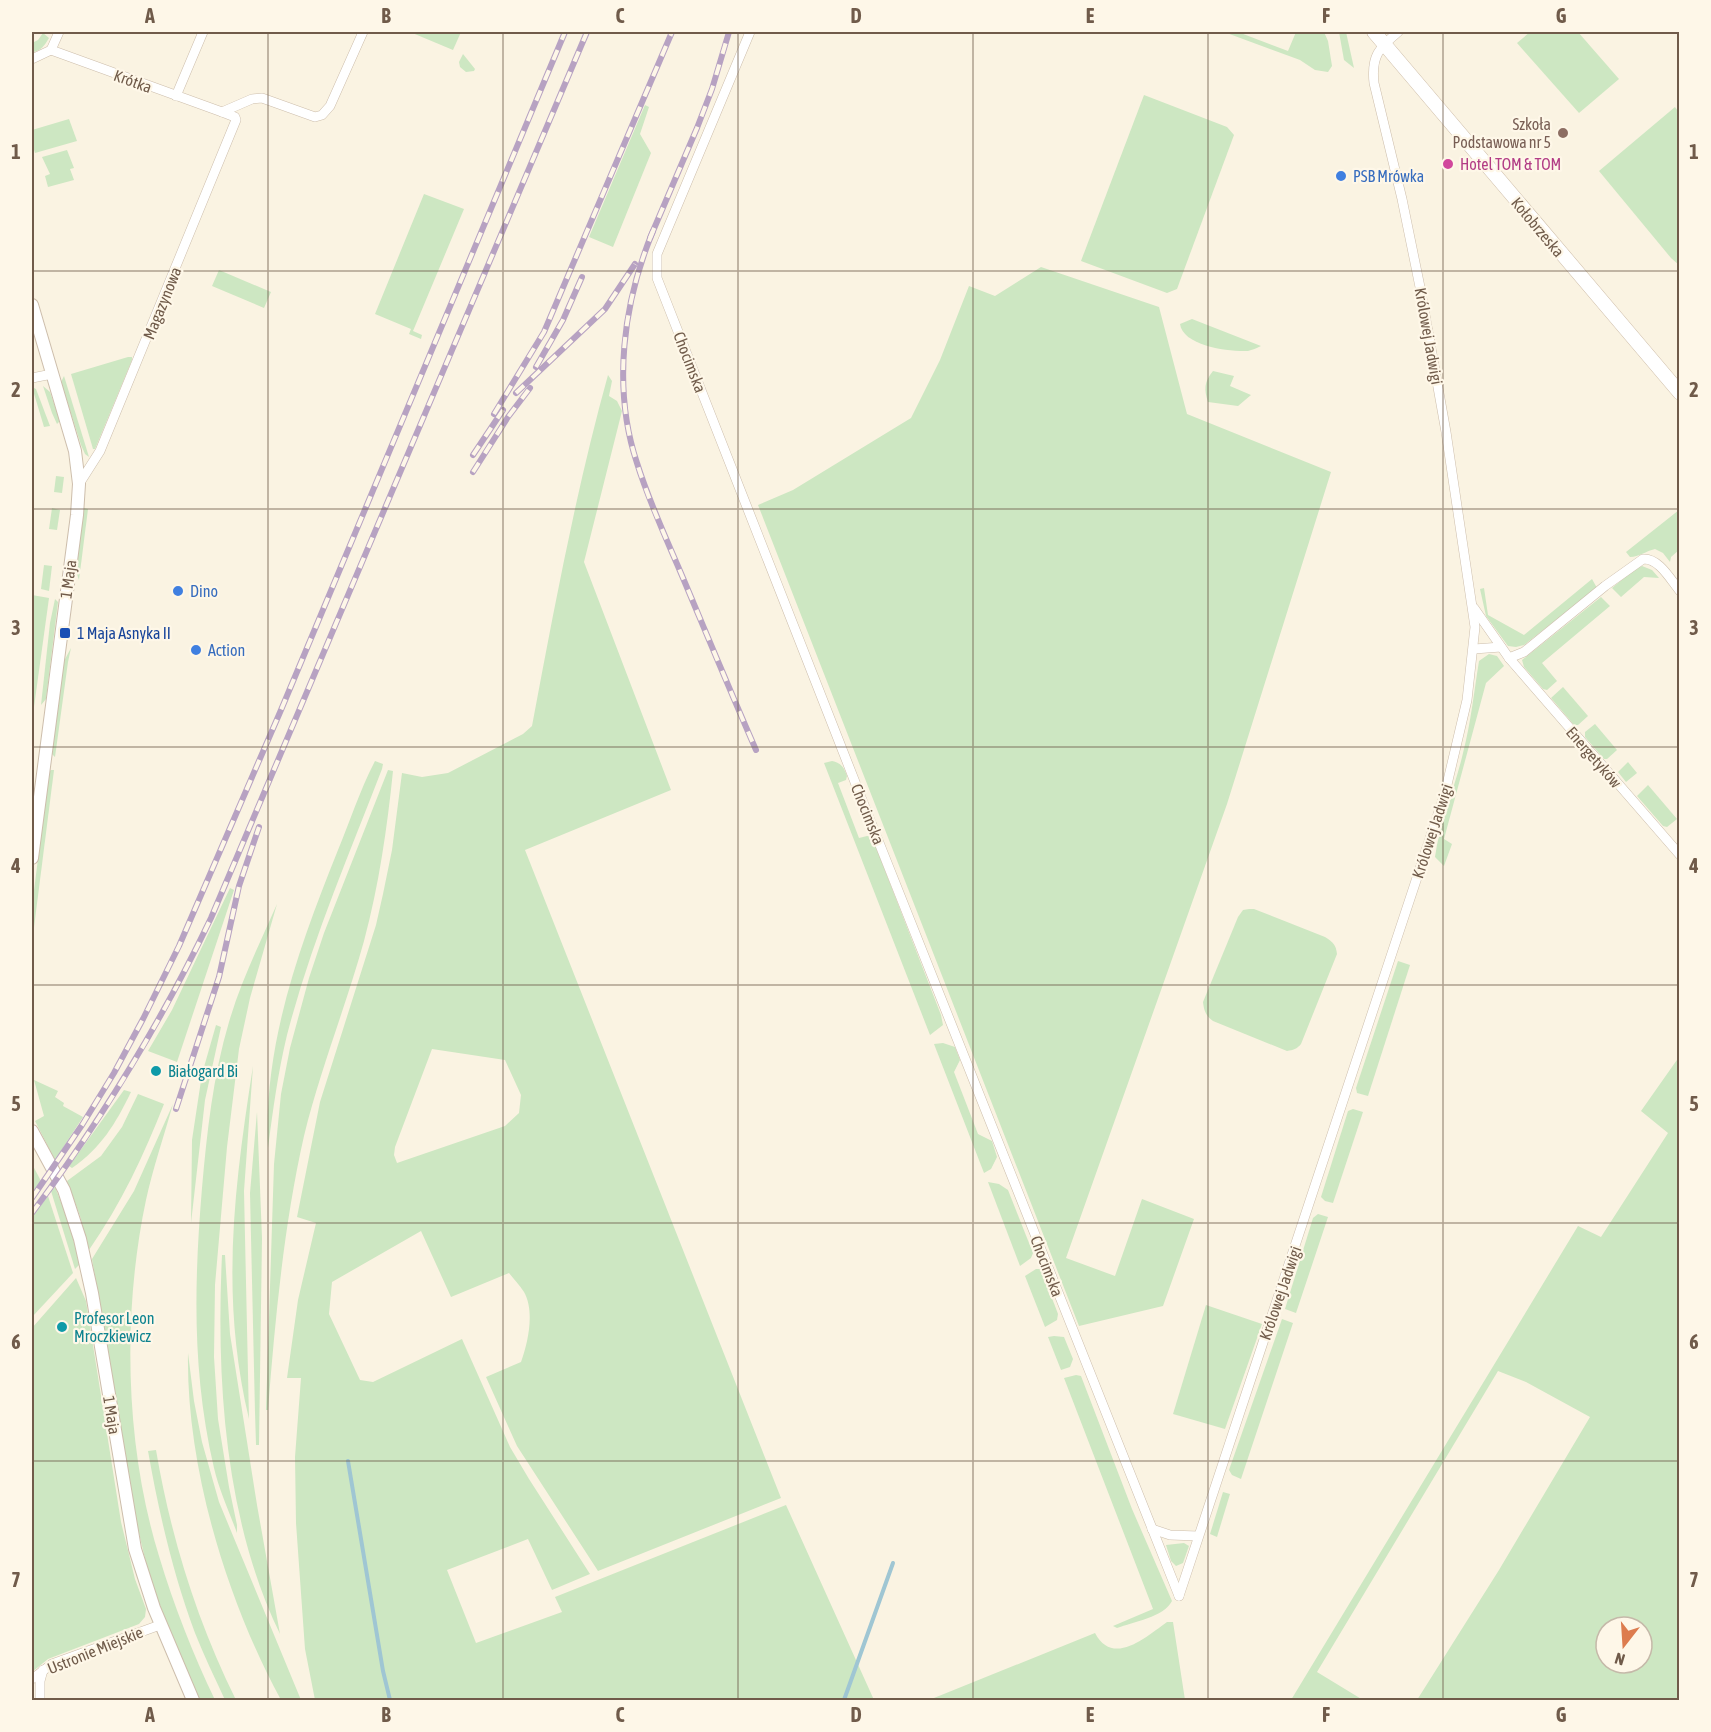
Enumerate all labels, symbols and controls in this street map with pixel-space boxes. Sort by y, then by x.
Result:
text: A [144,4,155,27]
text: B [381,4,391,27]
text: C [616,4,625,27]
text: D [850,4,862,27]
text: E [1086,4,1095,27]
text: F [1322,4,1330,27]
text: G [1556,4,1567,27]
street label: Krótka [112,66,154,96]
place label: Szkoła Podstawowa nr 5 [1453,115,1551,151]
marker: Szkoła Podstawowa nr 5 [1556,126,1570,140]
text: 1 [11,140,21,163]
text: 1 [1689,140,1699,163]
place label: Hotel TOM & TOM [1460,155,1561,173]
marker: Hotel TOM & TOM [1441,157,1455,171]
place label: PSB Mrówka [1353,167,1424,185]
marker: PSB Mrówka [1334,169,1348,183]
street label: Kołobrzeska [1508,194,1568,260]
street label: Magazynowa [139,264,186,342]
street label: Królowej Jadwigi [1411,286,1446,386]
street label: Chocimska [670,329,710,395]
text: 2 [11,378,21,401]
text: 2 [1689,378,1699,401]
street label: 1 Maja [56,558,81,600]
place label: Dino [190,582,218,600]
marker: Dino [171,584,185,598]
text: 3 [11,616,21,639]
text: 3 [1689,616,1699,639]
place label: 1 Maja Asnyka II [77,624,171,643]
marker: 1 Maja Asnyka II [58,626,72,640]
place label: Action [208,641,245,659]
marker: Action [189,643,203,657]
street label: Energetyków [1562,723,1626,792]
street label: Chocimska [848,781,888,847]
street label: Królowej Jadwigi [1408,782,1457,881]
text: 4 [10,854,21,877]
text: 4 [1688,854,1699,877]
place label: Białogard Bi [168,1062,238,1081]
marker: Białogard Bi [149,1064,163,1078]
text: 5 [11,1092,21,1115]
text: 5 [1689,1092,1699,1115]
street label: Chocimska [1027,1233,1067,1299]
street label: Królowej Jadwigi [1256,1244,1305,1343]
place label: Profesor Leon Mroczkiewicz [74,1309,155,1345]
marker: Profesor Leon Mroczkiewicz [55,1320,69,1334]
text: 6 [11,1330,21,1353]
text: 6 [1689,1330,1699,1353]
street label: 1 Maja [99,1394,124,1436]
text: 7 [11,1568,21,1591]
text: 7 [1689,1568,1699,1591]
north arrow [1594,1615,1654,1675]
street label: Ustronie Miejskie [45,1623,146,1678]
text: N [1612,1649,1627,1669]
text: A [144,1703,155,1726]
text: B [381,1703,391,1726]
text: C [616,1703,625,1726]
text: D [850,1703,862,1726]
text: E [1086,1703,1095,1726]
text: F [1322,1703,1330,1726]
text: G [1556,1703,1567,1726]

